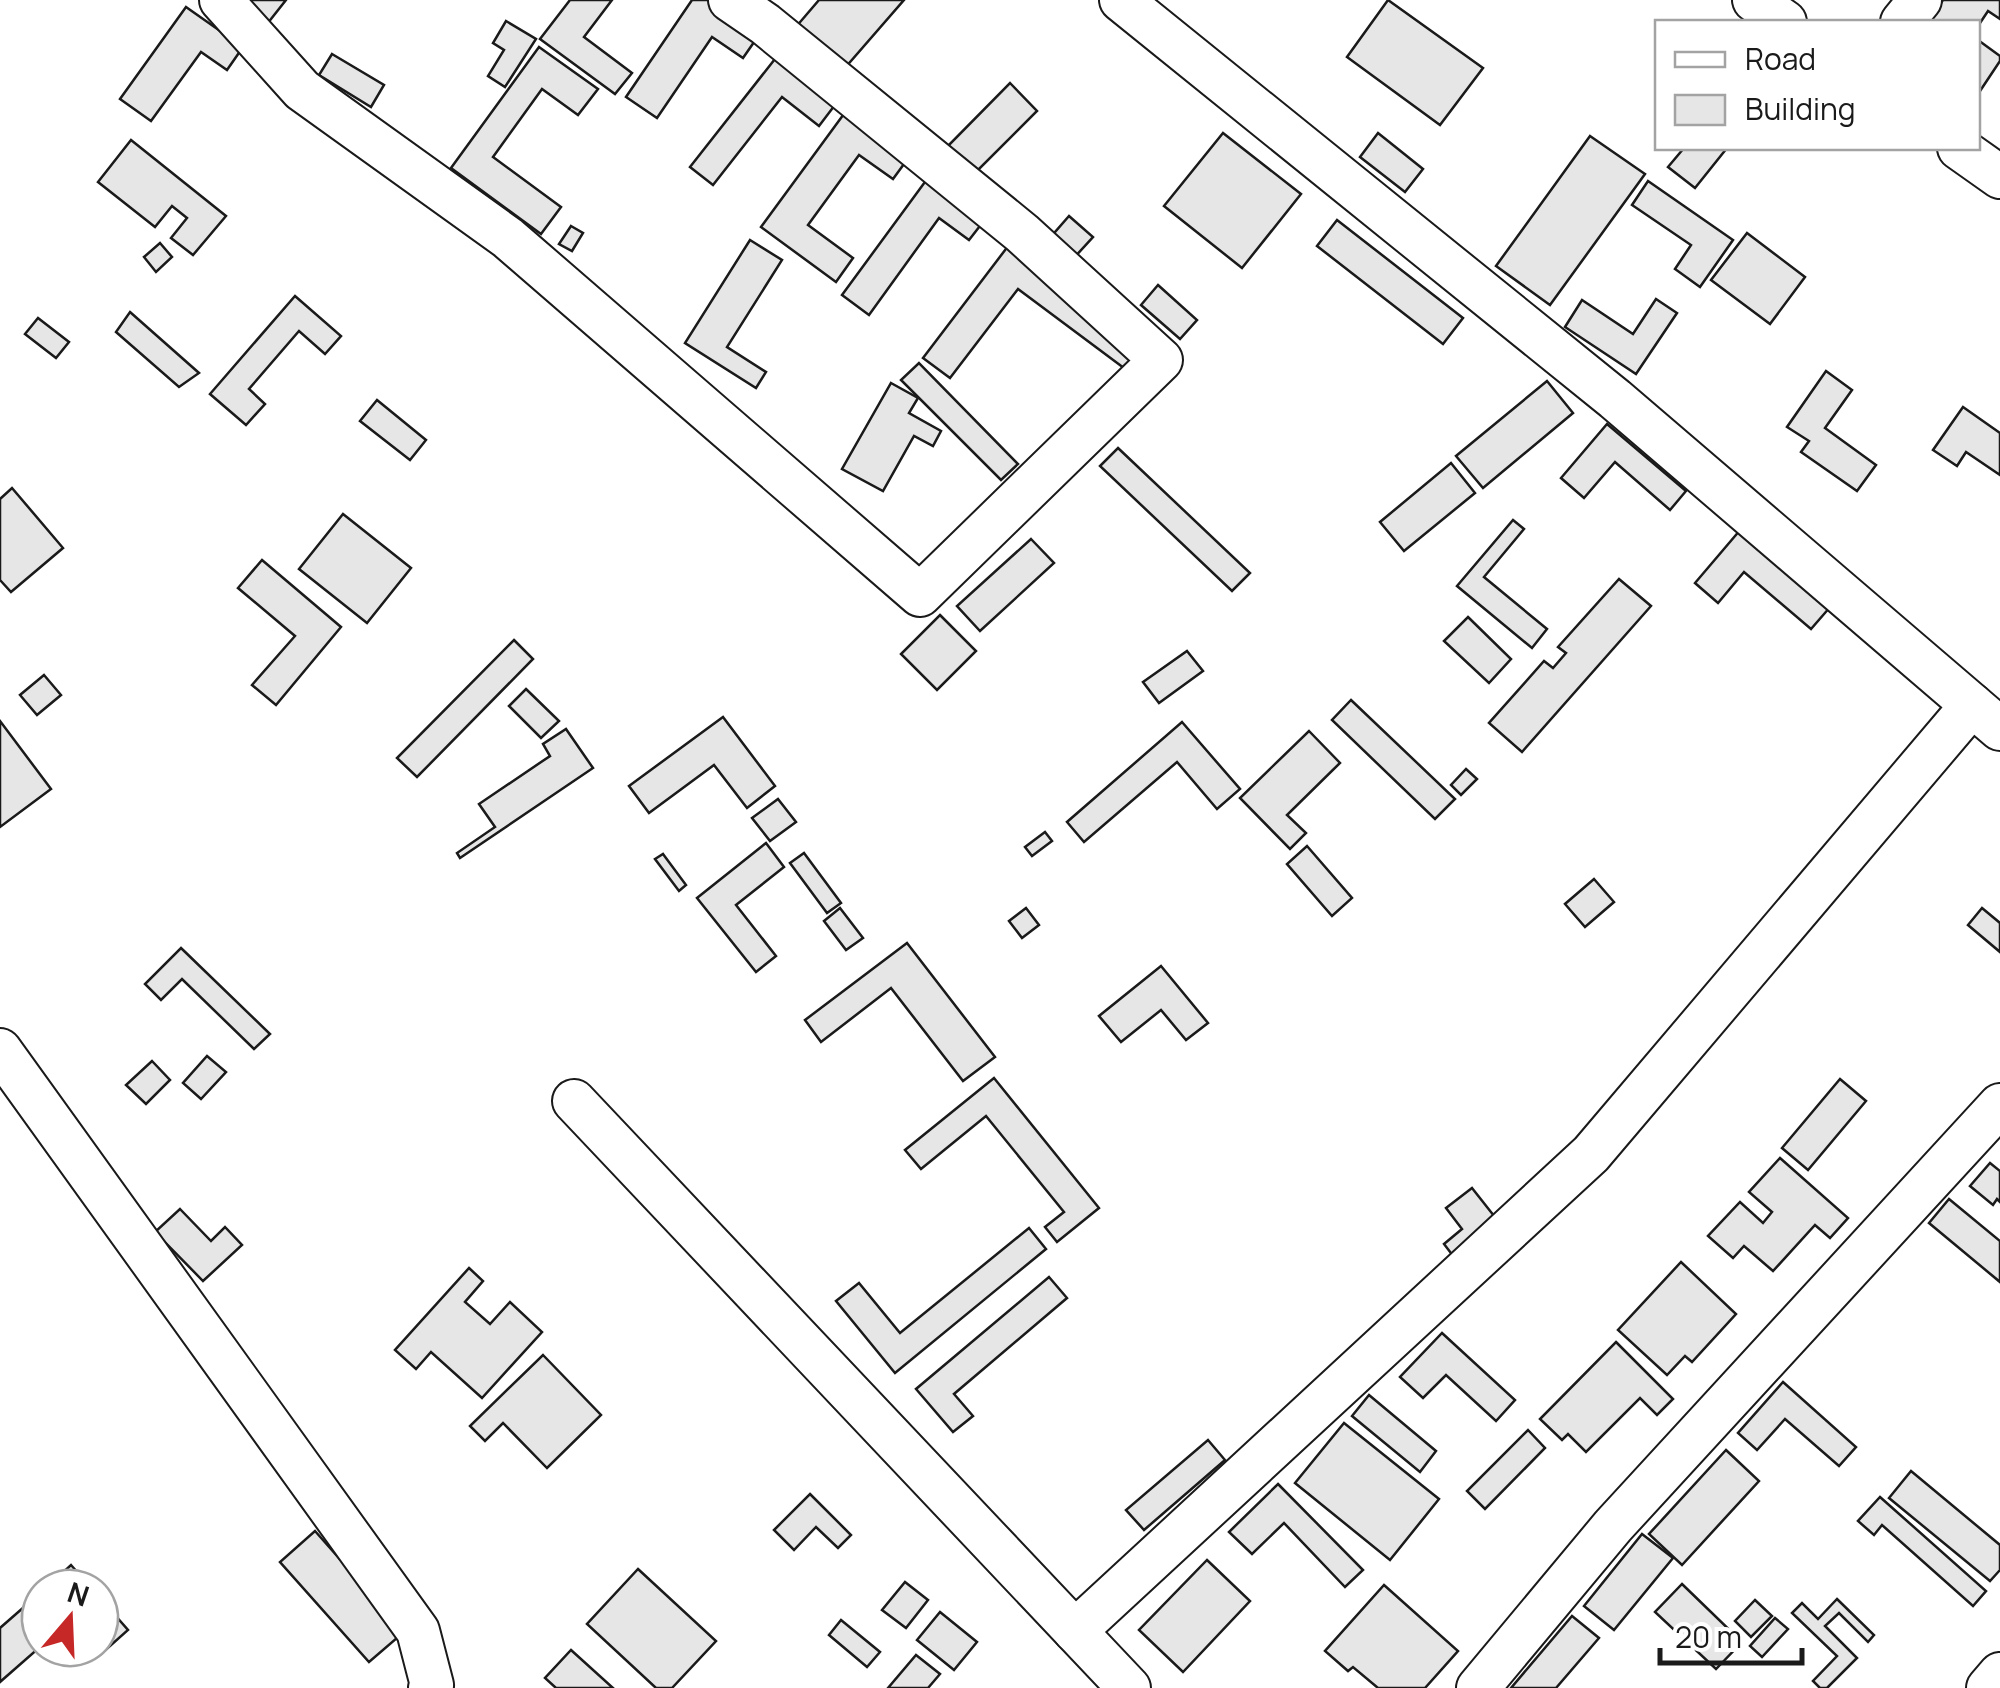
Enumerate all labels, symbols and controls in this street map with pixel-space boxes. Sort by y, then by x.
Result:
legend [1655,20,1980,150]
text: Road [1745,38,1816,79]
text: Building [1745,88,1856,129]
north arrow [20,1568,120,1668]
text: N [63,1572,94,1615]
scale bar [1660,1603,1802,1665]
text: 20 m [1675,1616,1742,1657]

